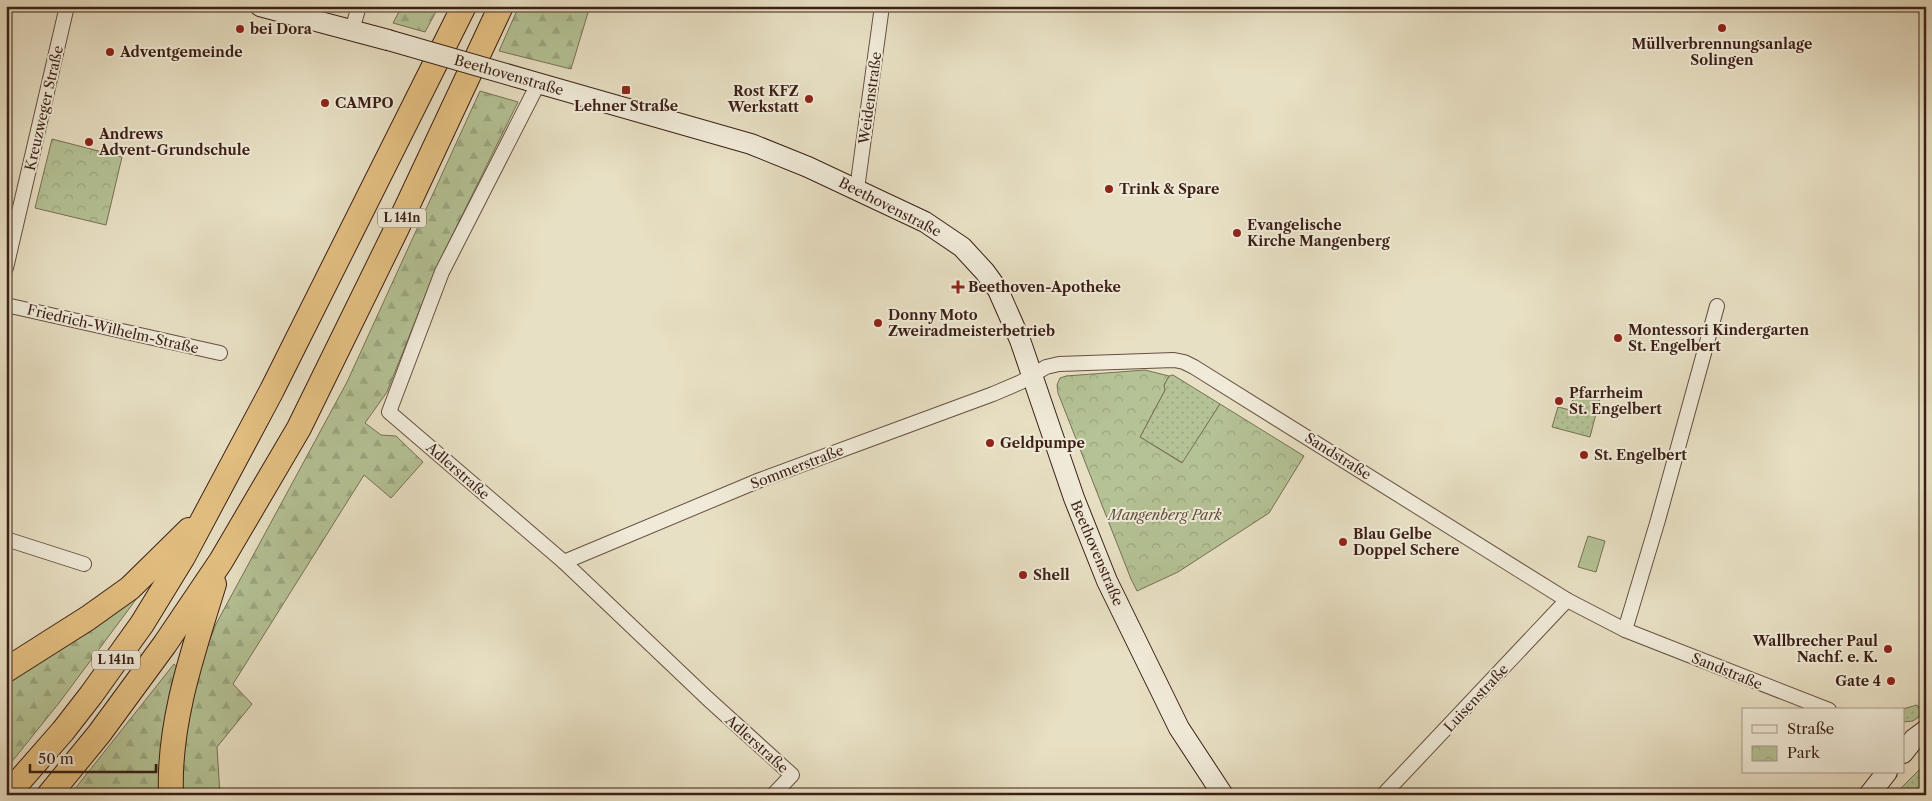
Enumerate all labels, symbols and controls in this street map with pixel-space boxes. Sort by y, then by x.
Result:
place label: bei Dora [249,20,313,38]
marker: Müllverbrennungsanlage Solingen [1716,22,1728,34]
marker: bei Dora [234,23,246,35]
place label: Müllverbrennungsanlage Solingen [1632,35,1812,69]
street label: Kreuzweger Straße [21,43,67,172]
place label: Adventgemeinde [119,43,243,61]
marker: Adventgemeinde [104,46,116,58]
street label: Weidenstraße [854,50,885,146]
street label: Beethovenstraße [452,51,566,99]
place label: Rost KFZ Werkstatt [727,82,799,116]
marker: Lehner Straße [620,84,632,96]
marker: Rost KFZ Werkstatt [803,93,815,105]
place label: CAMPO [335,94,394,112]
marker: CAMPO [319,97,331,109]
place label: Lehner Straße [574,97,678,115]
place label: Andrews Advent-Grundschule [98,125,250,159]
marker: Andrews Advent-Grundschule [83,136,95,148]
street label: Beethovenstraße [836,173,945,241]
place label: Trink & Spare [1119,180,1219,198]
marker: Trink & Spare [1103,183,1115,195]
road number: L 141n [378,208,426,228]
place label: Evangelische Kirche Mangenberg [1247,216,1391,250]
marker: Evangelische Kirche Mangenberg [1231,227,1243,239]
place label: Beethoven-Apotheke [968,278,1121,296]
marker: Beethoven-Apotheke [952,281,964,293]
street label: Friedrich-Wilhelm-Straße [25,300,201,358]
place label: Donny Moto Zweiradmeisterbetrieb [888,306,1055,340]
marker: Donny Moto Zweiradmeisterbetrieb [872,317,884,329]
place label: Montessori Kindergarten St. Engelbert [1628,321,1809,355]
marker: Montessori Kindergarten St. Engelbert [1612,332,1624,344]
place label: Pfarrheim St. Engelbert [1569,384,1662,418]
marker: Pfarrheim St. Engelbert [1553,395,1565,407]
street label: Sandstraße [1302,429,1375,484]
place label: Geldpumpe [1000,434,1085,452]
marker: Geldpumpe [984,437,996,449]
street label: Adlerstraße [422,438,494,504]
street label: Sommerstraße [748,441,846,493]
place label: St. Engelbert [1594,446,1687,464]
marker: St. Engelbert [1578,449,1590,461]
street label: Beethovenstraße [1067,498,1127,609]
park label: Mangenberg Park [1106,506,1223,524]
place label: Blau Gelbe Doppel Schere [1353,525,1459,559]
marker: Blau Gelbe Doppel Schere [1337,536,1349,548]
place label: Shell [1033,566,1070,584]
marker: Shell [1017,569,1029,581]
place label: Wallbrecher Paul Nachf. e. K. [1752,632,1878,666]
marker: Wallbrecher Paul Nachf. e. K. [1882,643,1894,655]
street label: Sandstraße [1689,649,1765,693]
road number: L 141n [92,650,140,670]
street label: Luisenstraße [1440,660,1512,736]
place label: Gate 4 [1835,672,1881,690]
marker: Gate 4 [1885,675,1897,687]
legend [1742,708,1904,774]
street label: Adlerstraße [721,710,792,777]
text: Straße [1787,719,1834,738]
scale bar [30,741,156,773]
text: Park [1787,743,1821,762]
text: 50 m [38,749,74,768]

